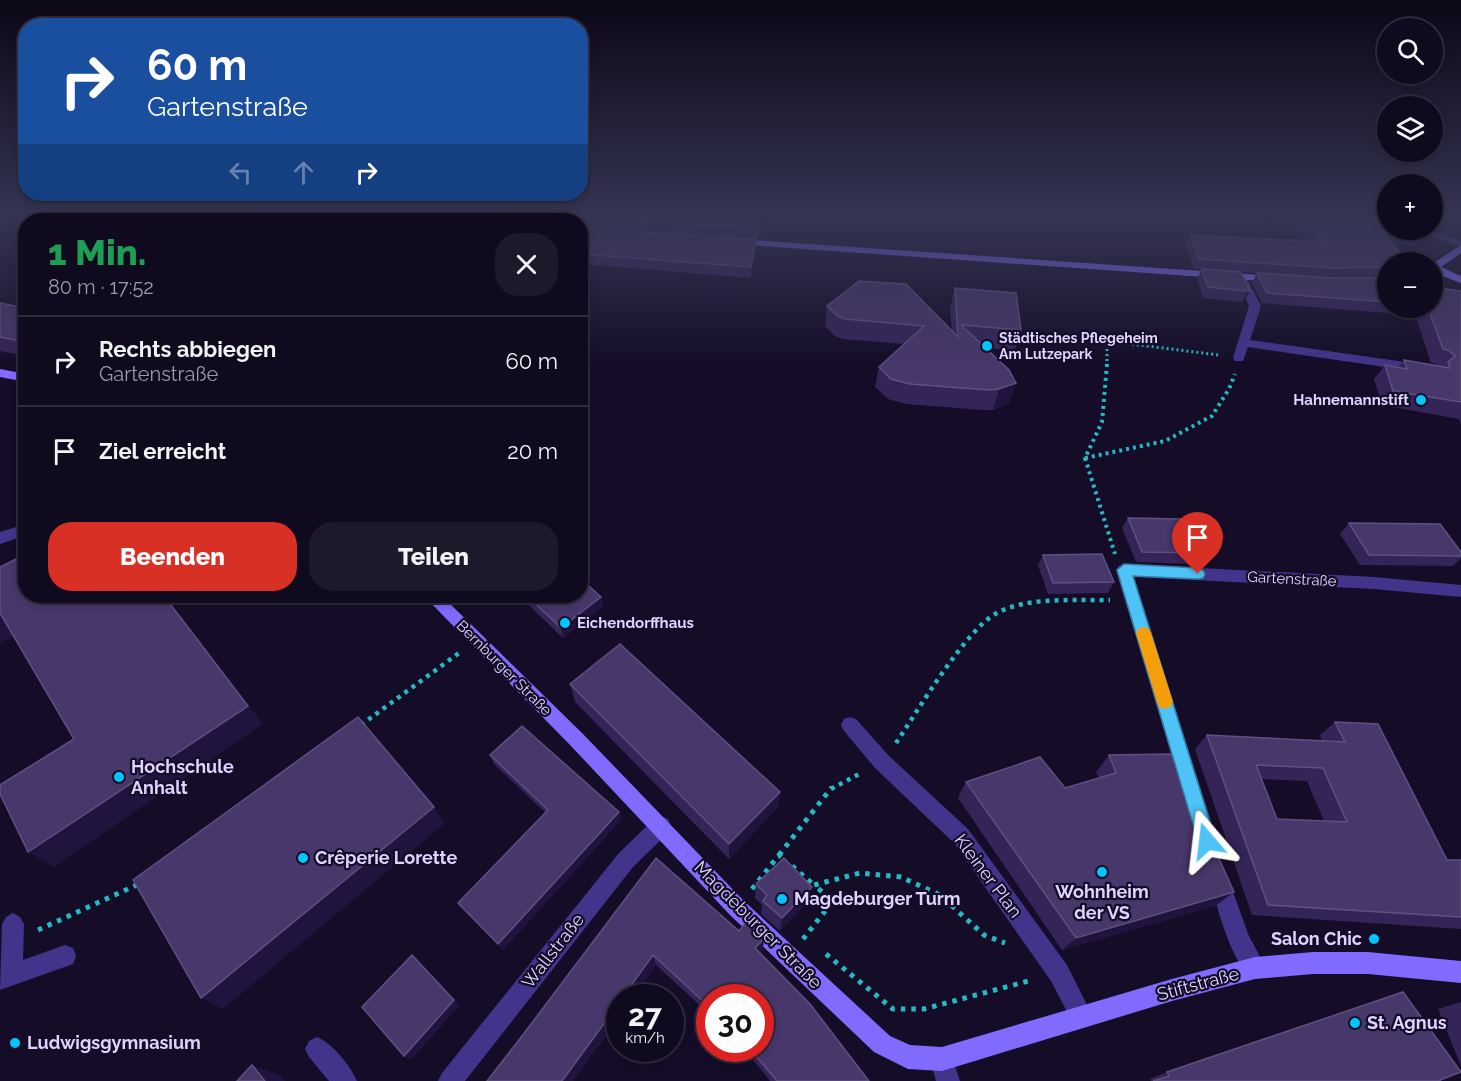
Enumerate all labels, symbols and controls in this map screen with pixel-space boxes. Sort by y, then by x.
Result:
map controls [1377,18,1443,318]
button: search [1377,18,1443,84]
text: 60 m [147,41,247,90]
icon: right [48,42,126,120]
text: Gartenstraße [147,91,308,122]
button: layers [1377,96,1443,162]
icon: left [224,156,257,189]
icon: ahead [287,156,320,189]
icon: right [350,156,383,189]
button: + [1377,174,1443,240]
text: 1 Min. [48,231,146,273]
button: close [495,233,558,296]
button: − [1377,252,1443,318]
text: 80 m · 17:52 [48,275,154,299]
place label: Städtisches Pflegeheim Am Lutzepark [999,330,1158,362]
text: Rechts abbiegen [99,336,276,362]
marker: Städtisches Pflegeheim Am Lutzepark [980,339,994,353]
icon: right [48,345,81,378]
text: 60 m [505,348,558,374]
text: Gartenstraße [99,362,218,386]
place label: Hahnemannstift [1293,391,1409,409]
marker: Hahnemannstift [1414,393,1428,407]
icon: arrive [48,435,81,468]
text: Ziel erreicht [99,438,226,464]
text: 20 m [507,438,558,464]
pin [1172,512,1223,574]
icon: arrive [1181,521,1214,554]
button: Beenden [48,522,297,591]
button: Teilen [309,522,558,591]
street label: Gartenstraße [1247,568,1337,590]
place label: Eichendorffhaus [577,614,694,632]
marker: Eichendorffhaus [558,616,572,630]
street label: Bernburger Straße [453,617,556,720]
place label: Hochschule Anhalt [131,756,234,798]
marker: Hochschule Anhalt [112,770,126,784]
position arrow [1175,809,1239,873]
street label: Kleiner Plan [950,830,1027,922]
place label: Crêperie Lorette [315,847,457,868]
marker: Crêperie Lorette [296,851,310,865]
street label: Magdeburger Straße [690,856,827,993]
marker: Wohnheim der VS [1095,865,1109,879]
place label: Wohnheim der VS [1055,881,1149,923]
place label: Magdeburger Turm [794,888,961,909]
marker: Magdeburger Turm [775,892,789,906]
street label: Wallstraße [517,909,588,992]
place label: Salon Chic [1271,928,1362,949]
marker: Salon Chic [1367,932,1381,946]
street label: Stiftstraße [1155,962,1242,1005]
speed limit sign: 30 [696,984,774,1062]
text: 27 [628,998,662,1033]
place label: St. Agnus [1367,1012,1447,1033]
marker: St. Agnus [1348,1016,1362,1030]
text: km/h [625,1029,665,1047]
place label: Ludwigsgymnasium [27,1032,201,1053]
marker: Ludwigsgymnasium [8,1036,22,1050]

